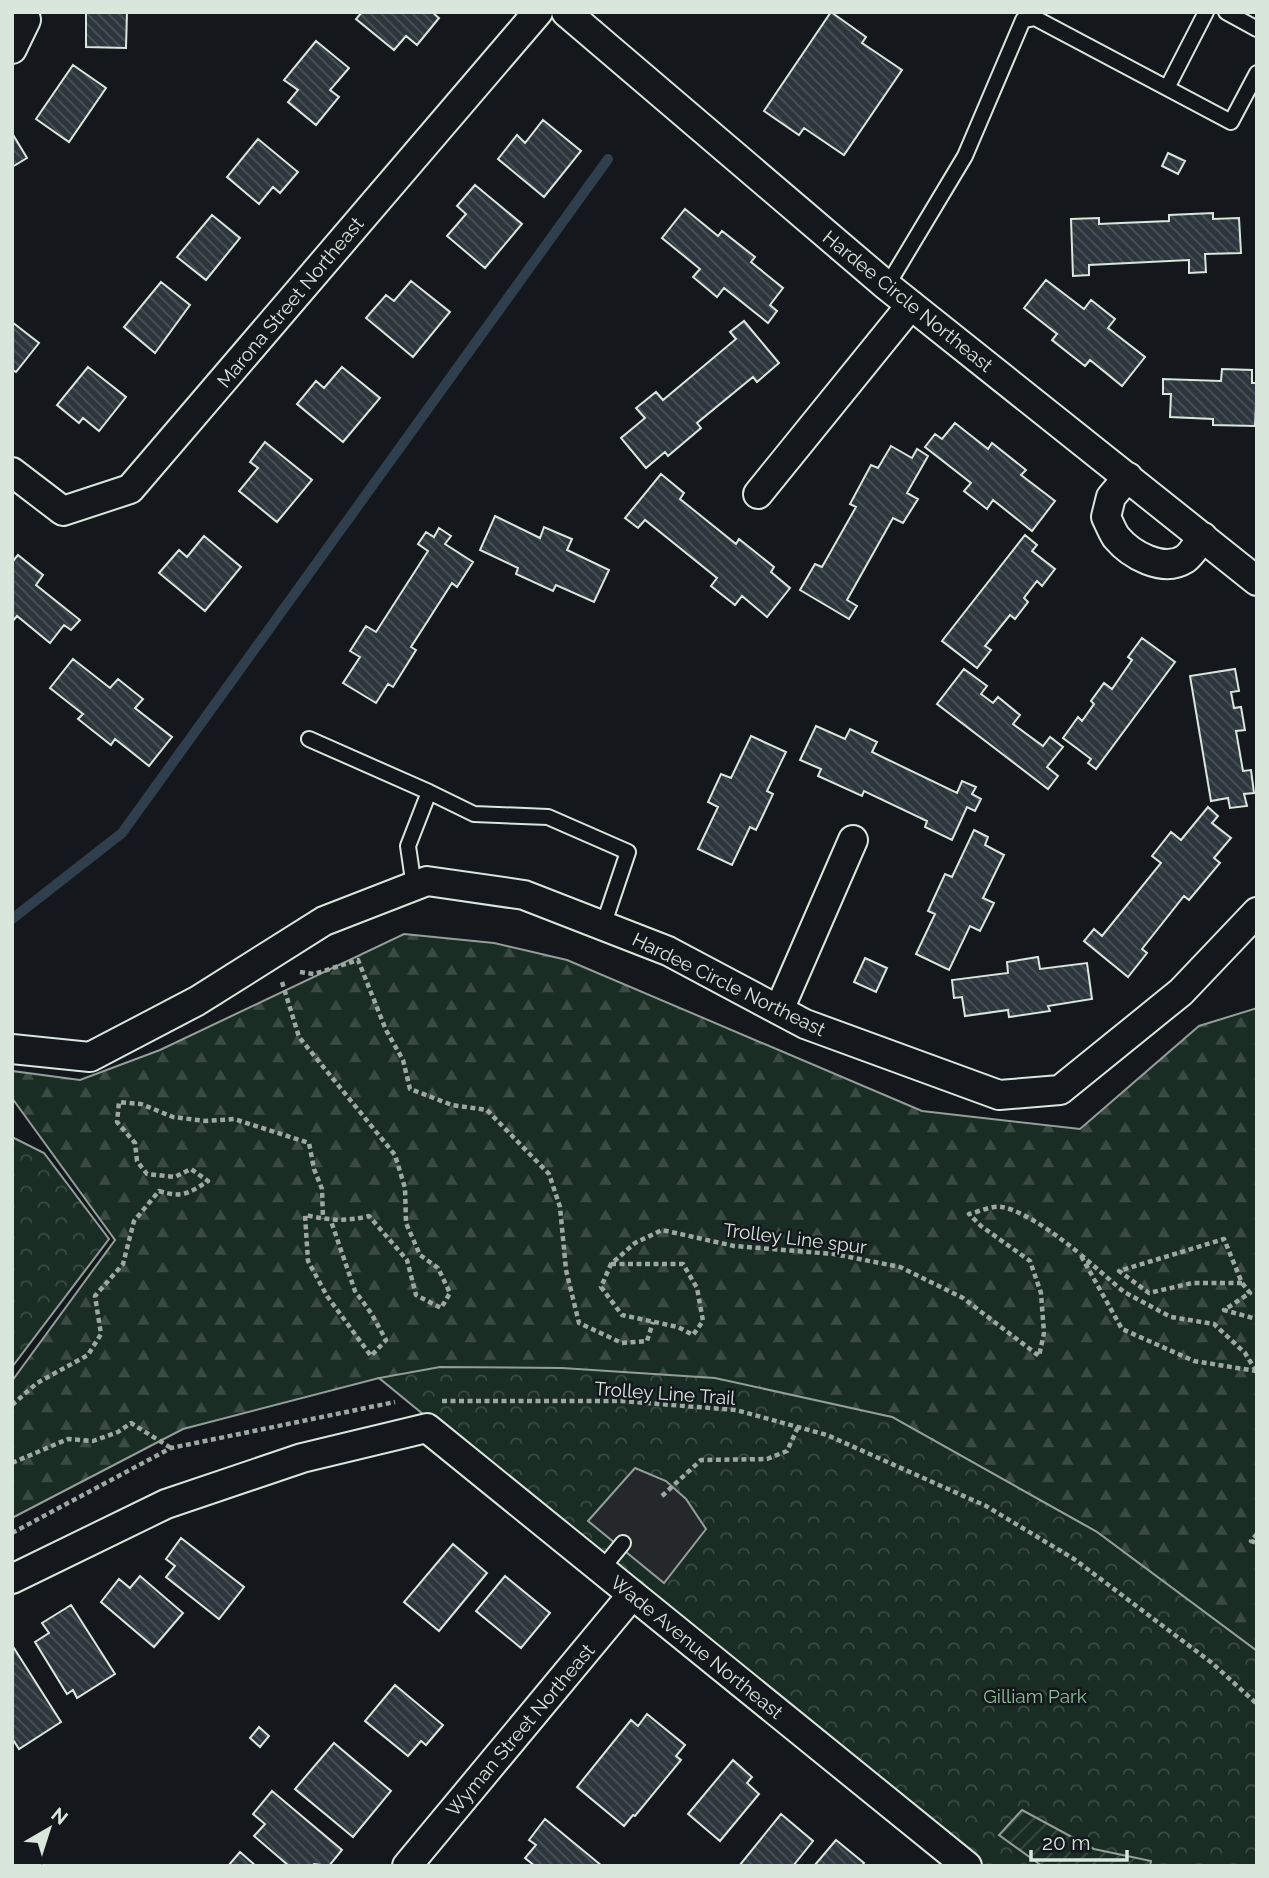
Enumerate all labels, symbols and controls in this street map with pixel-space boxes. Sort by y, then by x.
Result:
street label: Marona Street Northeast [212,212,368,392]
street label: Hardee Circle Northeast [819,226,998,377]
street label: Hardee Circle Northeast [629,928,830,1041]
street label: Trolley Line spur [722,1218,868,1258]
street label: Trolley Line Trail [594,1377,737,1409]
street label: Wade Avenue Northeast [607,1571,788,1724]
street label: Wyman Street Northeast [441,1639,599,1821]
park label: Gilliam Park [983,1685,1087,1707]
north arrow [14,1794,84,1864]
text: N [47,1803,72,1829]
scale bar [1031,1818,1127,1862]
text: 20 m [1042,1830,1090,1855]

